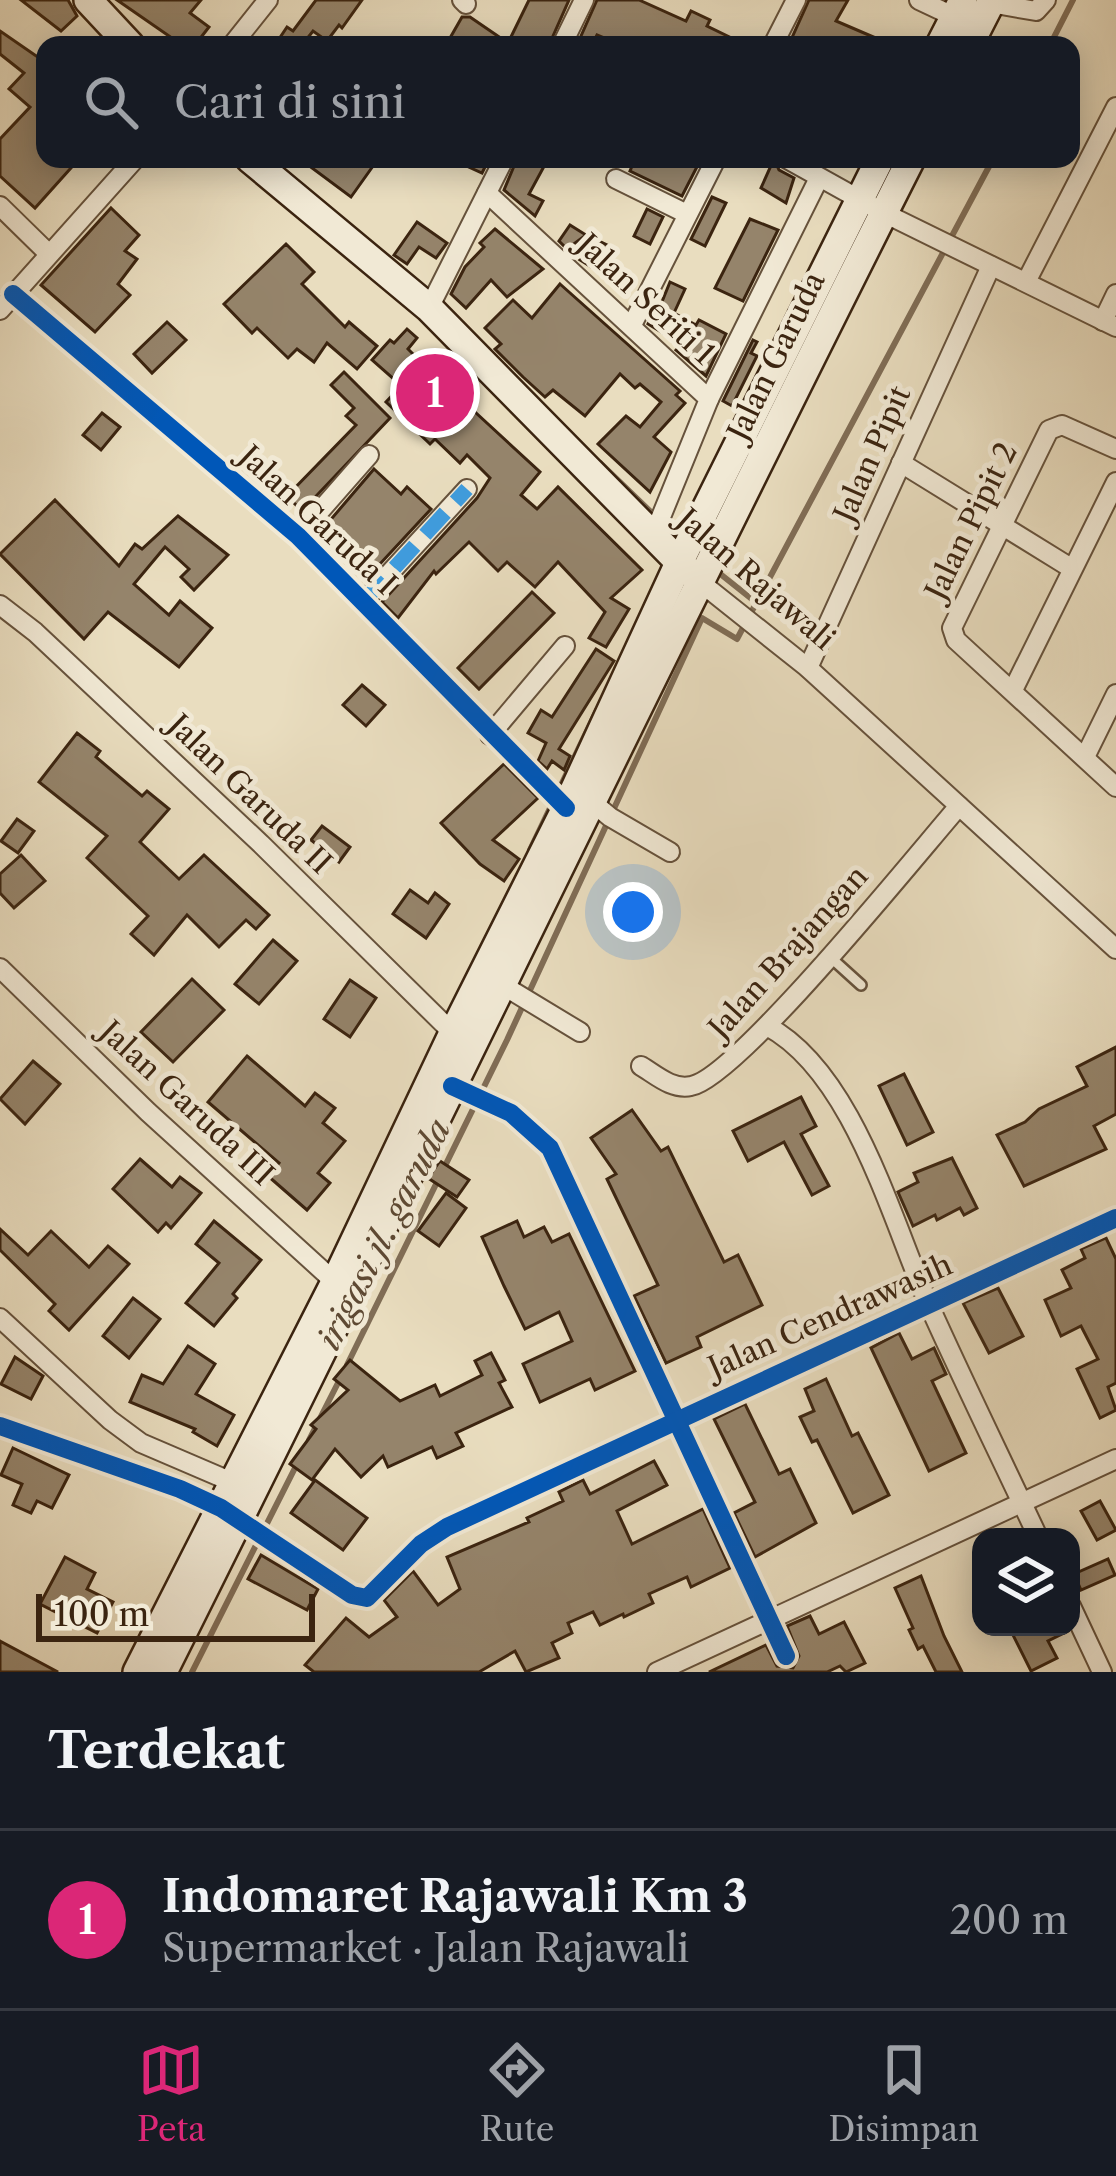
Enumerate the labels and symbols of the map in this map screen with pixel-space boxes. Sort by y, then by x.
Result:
street label: Jalan Seriti 1 [567,223,723,372]
street label: Jalan Garuda [718,266,833,450]
pin: 1 [396,348,474,438]
street label: Jalan Pipit [824,380,918,531]
street label: Jalan Garuda I [229,435,404,602]
street label: Jalan Pipit 2 [915,436,1025,609]
street label: Jalan Rajawali [667,498,842,657]
street label: Jalan Garuda II [158,704,339,881]
street label: Jalan Brajangan [698,858,876,1049]
your location [603,882,663,942]
street label: Jalan Garuda III [89,1010,282,1193]
water label: irigasi jl. garuda [308,1112,460,1356]
street label: Jalan Cendrawasih [699,1246,958,1388]
scale bar [36,1588,315,1641]

